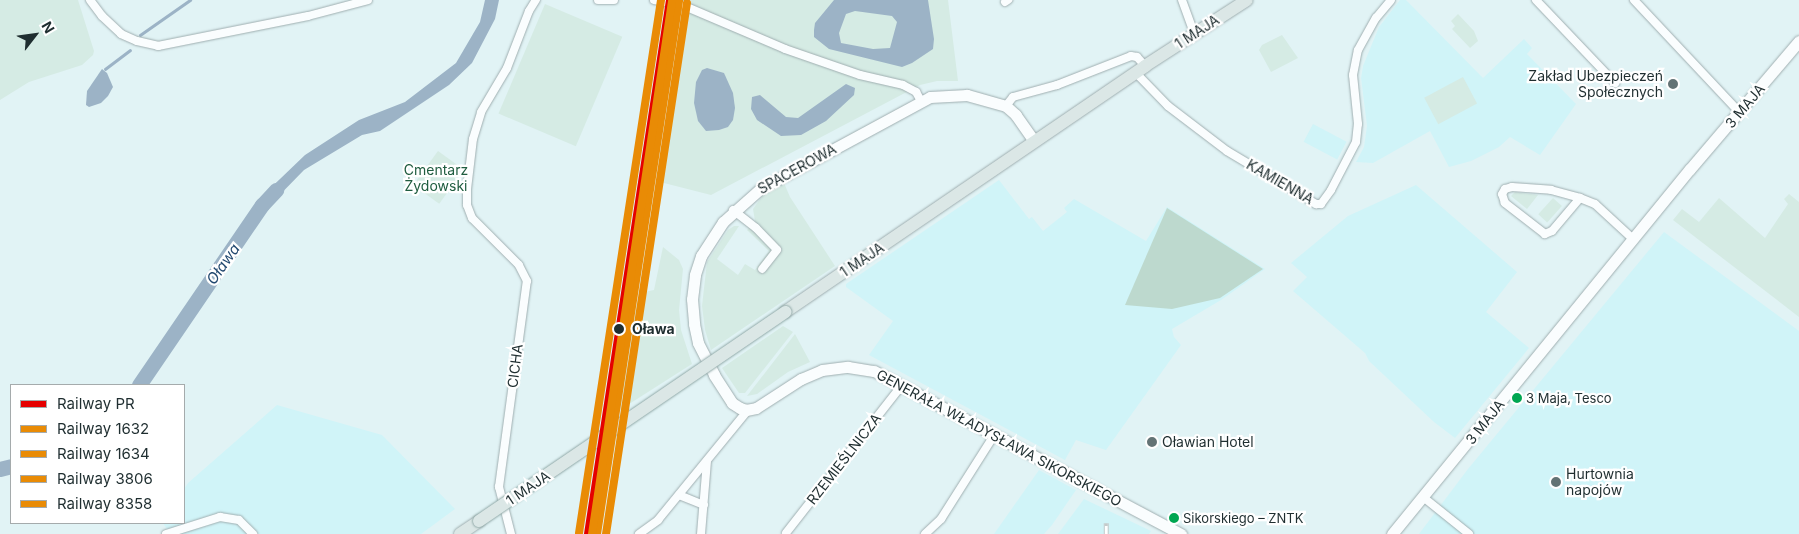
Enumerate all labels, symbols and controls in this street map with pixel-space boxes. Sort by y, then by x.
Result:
north arrow [10,10,60,60]
street label: 1 MAJA [1172,12,1222,52]
text: N [38,18,58,36]
place label: Zakład Ubezpieczeń Społecznych [1528,68,1663,100]
marker: Zakład Ubezpieczeń Społecznych [1667,78,1679,90]
street label: 3 MAJA [1722,81,1768,131]
street label: SPACEROWA [755,141,839,197]
street label: KAMIENNA [1243,156,1317,208]
park label: Cmentarz Żydowski [404,162,468,194]
street label: 1 MAJA [837,239,887,281]
water label: Oława [203,240,243,288]
marker: Oława [610,320,628,338]
place label: Oława [632,321,675,337]
street label: CICHA [504,343,526,389]
street label: GENERAŁA WŁADYSŁAWA SIKORSKIEGO [874,366,1124,510]
legend [10,384,185,524]
place label: 3 Maja, Tesco [1526,390,1612,406]
marker: 3 Maja, Tesco [1512,393,1522,403]
text: Railway PR [57,394,135,413]
street label: 3 MAJA [1462,396,1508,448]
street label: RZEMIEŚLNICZA [803,410,885,508]
text: Railway 1632 [57,419,149,438]
place label: Oławian Hotel [1162,434,1254,450]
marker: Oławian Hotel [1146,436,1158,448]
text: Railway 1634 [57,444,150,463]
place label: Hurtownia napojów [1566,466,1634,498]
street label: 1 MAJA [503,467,553,509]
text: Railway 3806 [57,469,153,488]
marker: Hurtownia napojów [1550,476,1562,488]
text: Railway 8358 [57,494,152,513]
place label: Sikorskiego – ZNTK [1183,510,1303,526]
marker: Sikorskiego – ZNTK [1169,513,1179,523]

